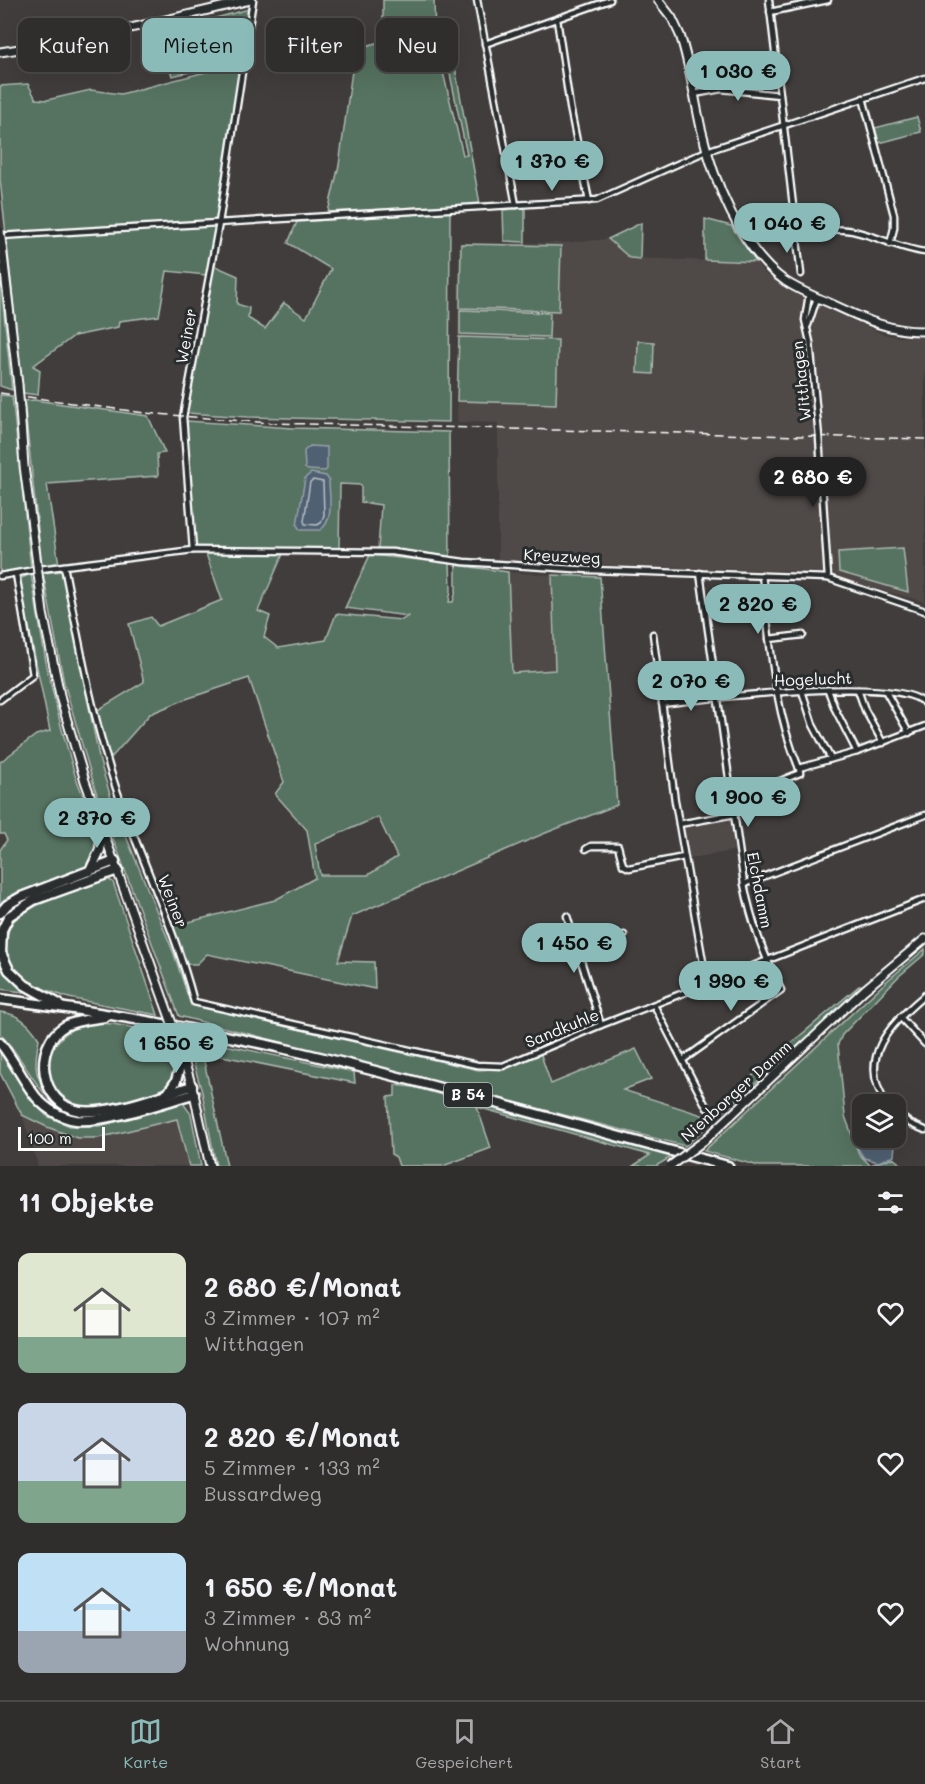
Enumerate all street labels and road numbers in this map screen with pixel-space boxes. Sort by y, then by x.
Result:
street label: Weiner [170,307,201,365]
street label: Witthagen [786,340,815,422]
street label: Kreuzweg [523,543,601,568]
street label: Hogelucht [773,667,852,690]
street label: Elchdamm [743,850,778,930]
street label: Weiner [154,871,193,931]
street label: Sandkuhle [522,1003,602,1052]
street label: Nienborger Damm [676,1035,795,1146]
road number: B 54 [444,1083,492,1107]

